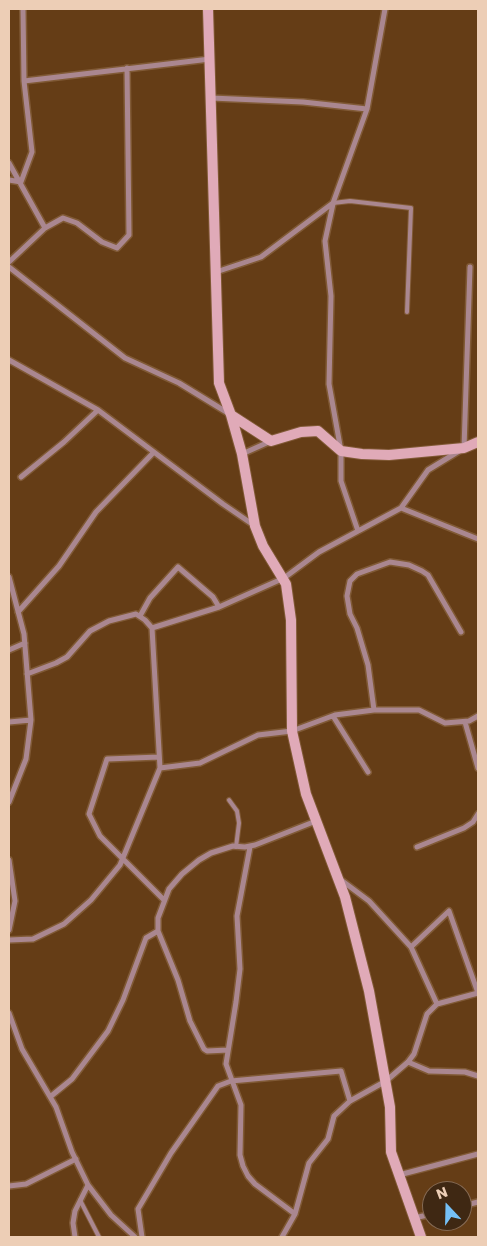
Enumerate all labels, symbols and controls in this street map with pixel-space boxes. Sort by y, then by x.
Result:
north arrow [422,1181,472,1231]
text: N [433,1182,450,1204]

